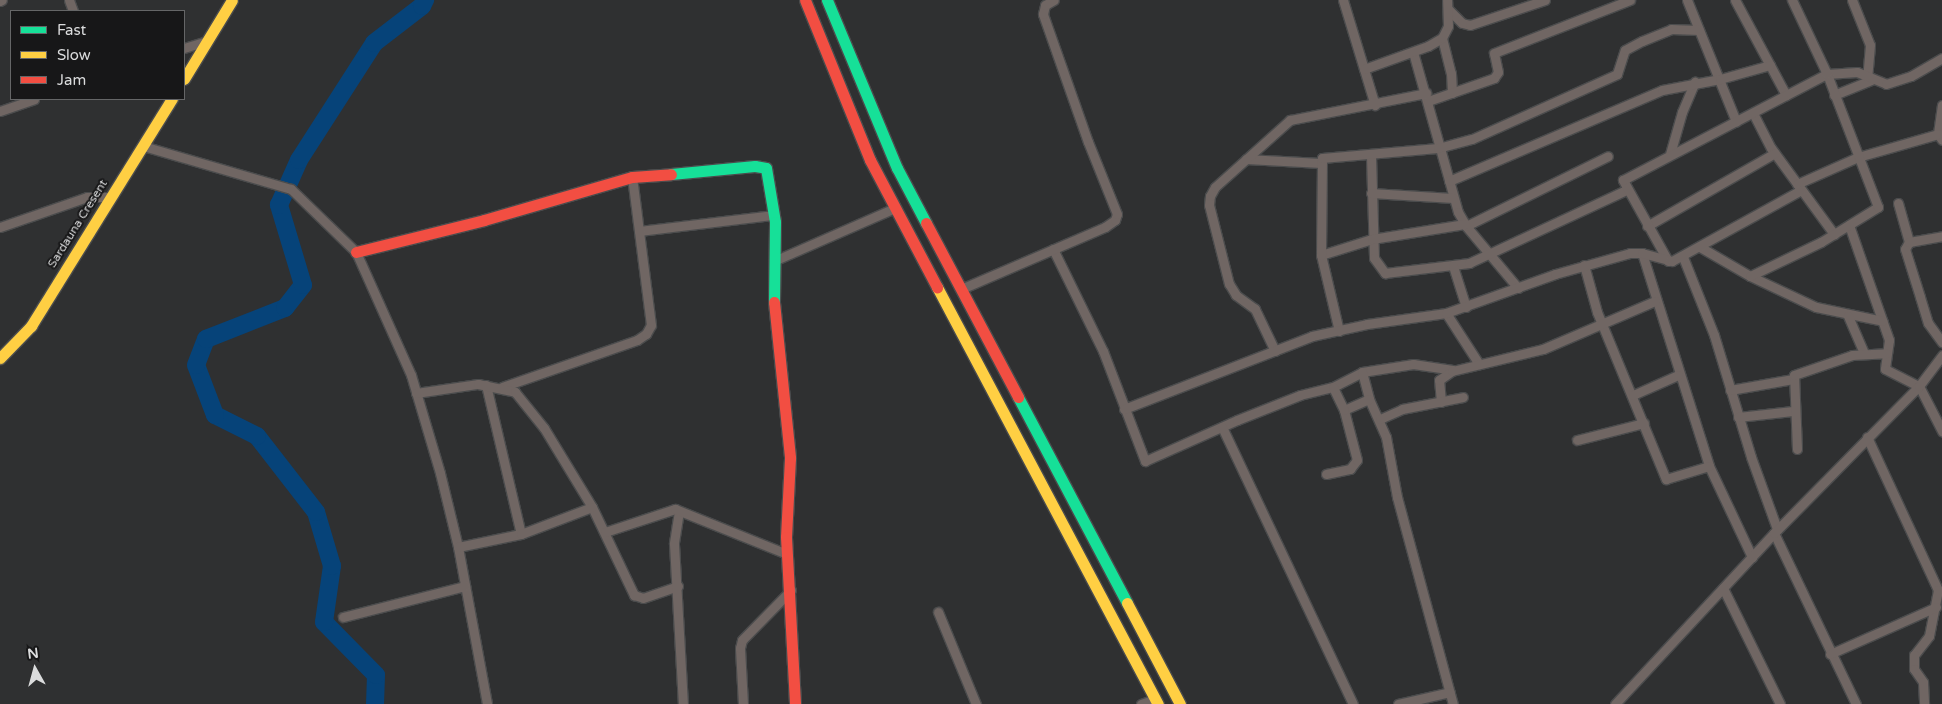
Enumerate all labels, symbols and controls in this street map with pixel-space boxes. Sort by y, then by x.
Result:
legend [10,10,185,100]
text: Fast [57,21,86,39]
text: Slow [57,46,91,64]
text: Jam [57,71,86,89]
street label: Sardauna Cresent [45,177,111,271]
north arrow [10,644,60,694]
text: N [26,644,40,663]

